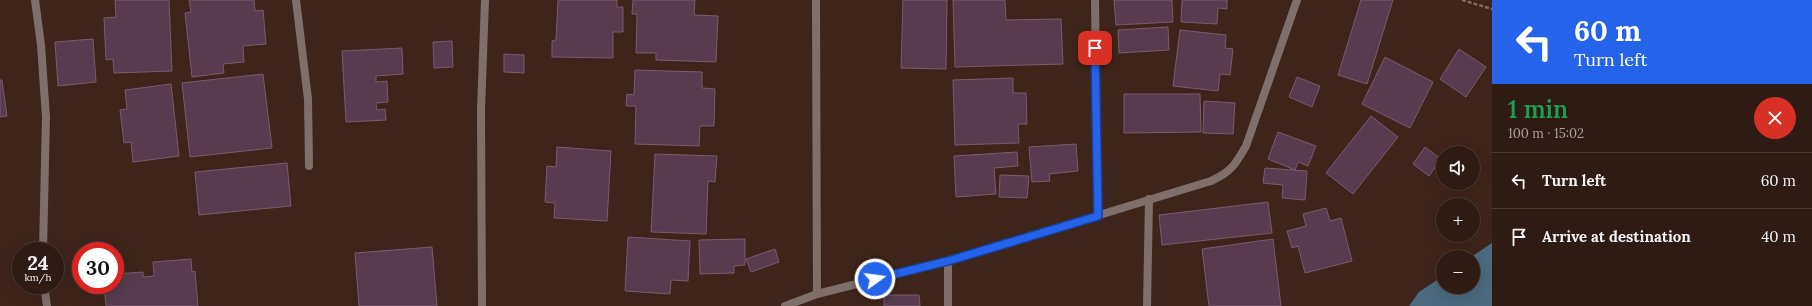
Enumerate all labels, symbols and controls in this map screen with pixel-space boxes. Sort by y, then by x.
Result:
text: 60 m [1574,13,1641,49]
icon: left [1508,16,1560,68]
pin [1078,31,1112,65]
icon: arrive [1084,37,1106,59]
text: Turn left [1574,48,1647,71]
text: 1 min [1508,94,1568,125]
button: close [1754,97,1796,139]
text: 100 m · 15:02 [1508,125,1584,142]
map controls [1436,146,1480,294]
button: sound [1436,146,1480,190]
icon: left [1508,170,1530,192]
text: Turn left [1542,171,1606,190]
text: 60 m [1761,171,1796,190]
button: + [1436,198,1480,242]
icon: arrive [1508,226,1530,248]
text: Arrive at destination [1542,227,1691,246]
text: 40 m [1761,227,1796,246]
speed limit sign: 30 [72,242,124,294]
text: 24 [27,250,49,275]
button: − [1436,250,1480,294]
position arrow [854,258,896,300]
text: km/h [24,271,52,284]

